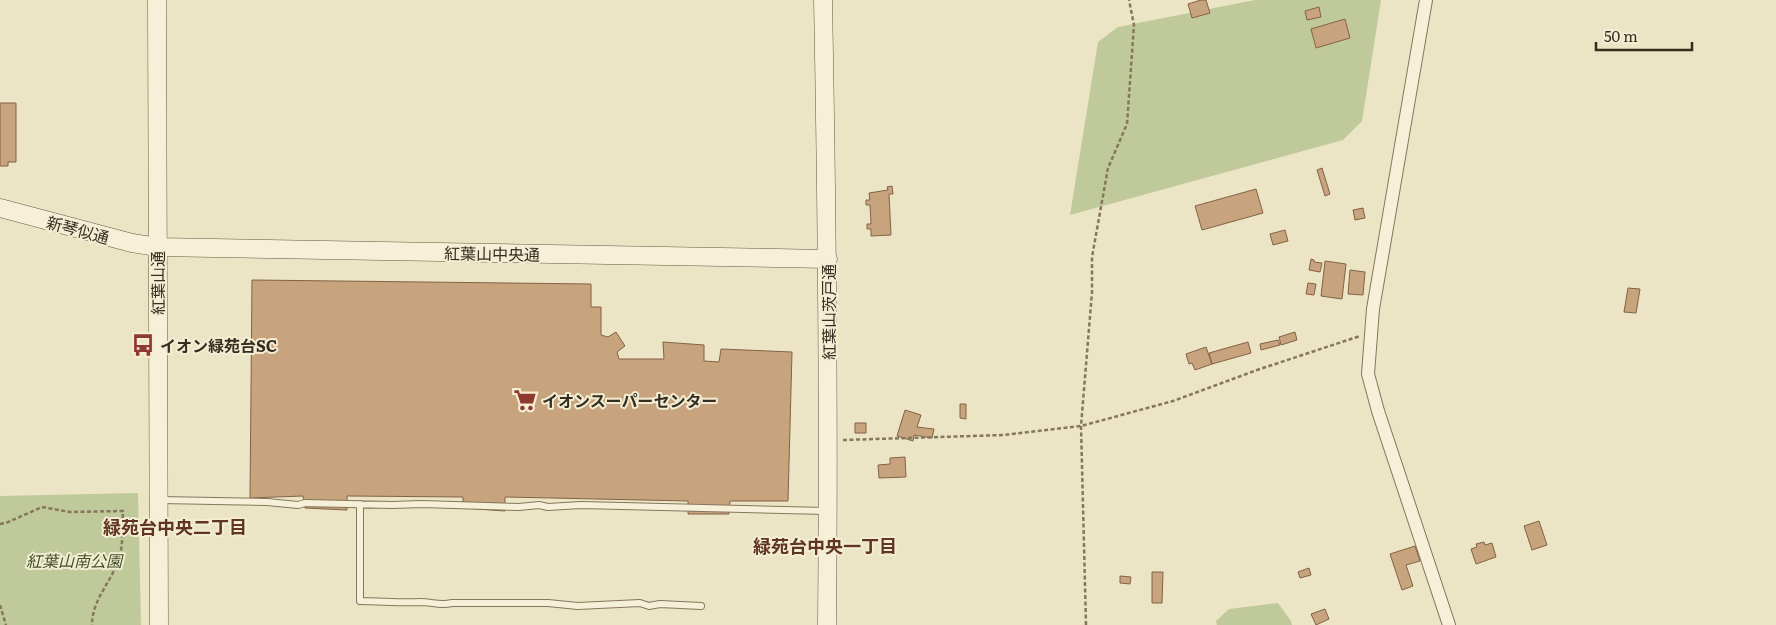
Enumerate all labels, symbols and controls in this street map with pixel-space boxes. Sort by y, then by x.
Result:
scale bar [1596,20,1692,52]
text: 50 m [1604,24,1638,47]
street label: 新琴似通 [44,209,112,249]
street label: 紅葉山中央通 [444,240,540,266]
street label: 紅葉山通 [145,251,169,315]
street label: 紅葉山茨戸通 [816,264,840,360]
bus stop icon: イオン緑苑台SC [130,332,156,358]
place label: イオン緑苑台SC [160,333,277,357]
supermarket icon: イオンスーパーセンター [512,387,538,413]
place label: イオンスーパーセンター [542,388,718,412]
district label: 緑苑台中央二丁目 [103,513,247,540]
district label: 緑苑台中央一丁目 [753,532,897,559]
park label: 紅葉山南公園 [26,548,124,572]

